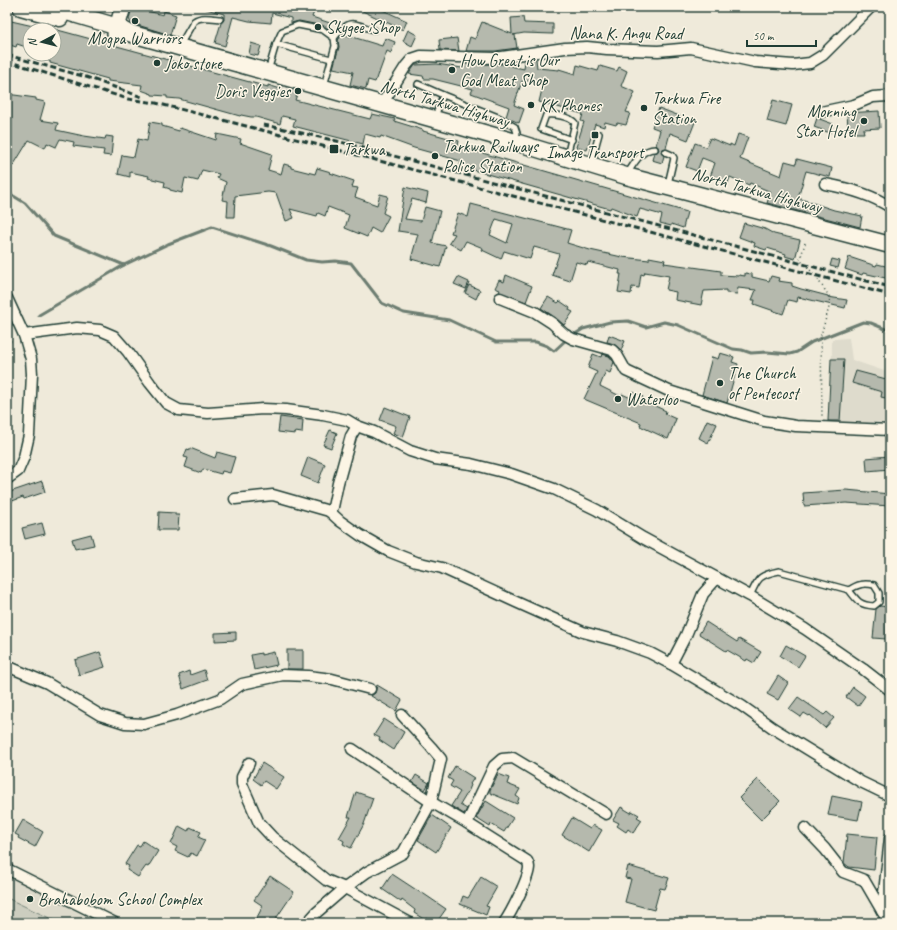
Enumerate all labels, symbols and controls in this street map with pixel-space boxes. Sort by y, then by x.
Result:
marker: Mogpa Warriors [130,16,140,26]
place label: Skygee iShop [326,17,401,38]
north arrow [22,22,62,62]
marker: Skygee iShop [313,22,323,32]
scale bar [747,22,816,48]
street label: Nana K. Angu Road [569,23,685,44]
place label: Mogpa Warriors [88,28,184,49]
text: 50 m [753,28,775,44]
text: N [24,37,39,47]
place label: How Great is Our God Meat Shop [460,50,561,91]
place label: Joko store [164,53,223,74]
marker: Joko store [152,58,162,68]
marker: How Great is Our God Meat Shop [447,65,457,75]
street label: North Tarkwa Highway [378,75,513,132]
place label: Doris Veggies [215,81,291,102]
marker: Doris Veggies [293,86,303,96]
place label: Tarkwa Fire Station [652,88,722,129]
place label: KK Phones [539,95,603,116]
marker: KK Phones [526,100,536,110]
place label: Morning Star Hotel [794,101,859,142]
marker: Tarkwa Fire Station [639,103,649,113]
marker: Morning Star Hotel [859,116,869,126]
marker: Image Transport [590,130,600,140]
place label: Tarkwa Railways Police Station [443,136,540,177]
place label: Tarkwa [343,139,386,160]
place label: Image Transport [546,142,646,163]
marker: Tarkwa [328,143,340,155]
marker: Tarkwa Railways Police Station [430,151,440,161]
street label: North Tarkwa Highway [690,163,825,218]
place label: The Church of Pentecost [728,363,801,404]
marker: The Church of Pentecost [715,378,725,388]
place label: Waterloo [626,389,679,410]
marker: Waterloo [613,394,623,404]
place label: Brahabobom School Complex [38,889,203,910]
marker: Brahabobom School Complex [25,894,35,904]

